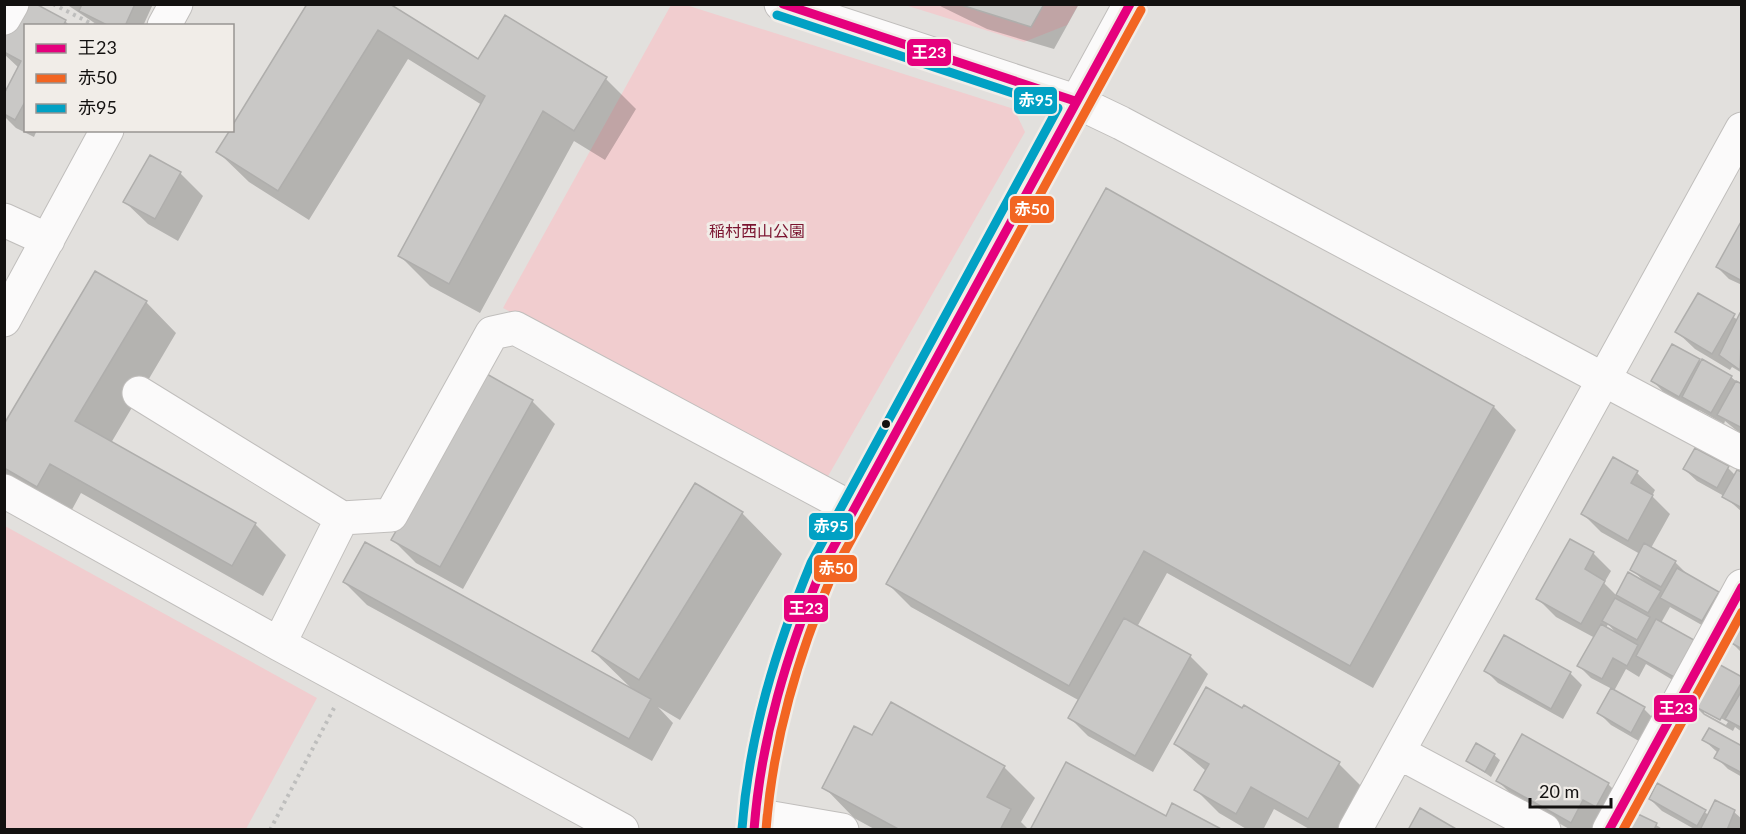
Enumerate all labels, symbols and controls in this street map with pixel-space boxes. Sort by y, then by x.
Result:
legend [24,24,234,132]
text: 王23 [78,36,117,58]
line badge: 王23 [906,38,952,67]
text: 王23 [912,42,946,61]
text: 赤50 [78,66,117,88]
line badge: 赤95 [1013,86,1058,115]
text: 赤95 [1019,90,1053,109]
text: 赤95 [78,96,117,118]
line badge: 赤50 [1009,195,1055,224]
text: 赤50 [1015,199,1049,218]
park label: 稲村西山公園 [709,221,805,240]
unlabelled marker [880,418,892,430]
line badge: 赤95 [808,512,854,541]
text: 赤95 [814,516,848,535]
line badge: 赤50 [813,554,858,583]
text: 赤50 [819,558,853,577]
line badge: 王23 [783,594,829,623]
text: 王23 [789,598,823,617]
line badge: 王23 [1653,694,1698,723]
text: 王23 [1659,698,1693,717]
scale bar [1530,771,1611,809]
text: 20 m [1539,780,1579,802]

